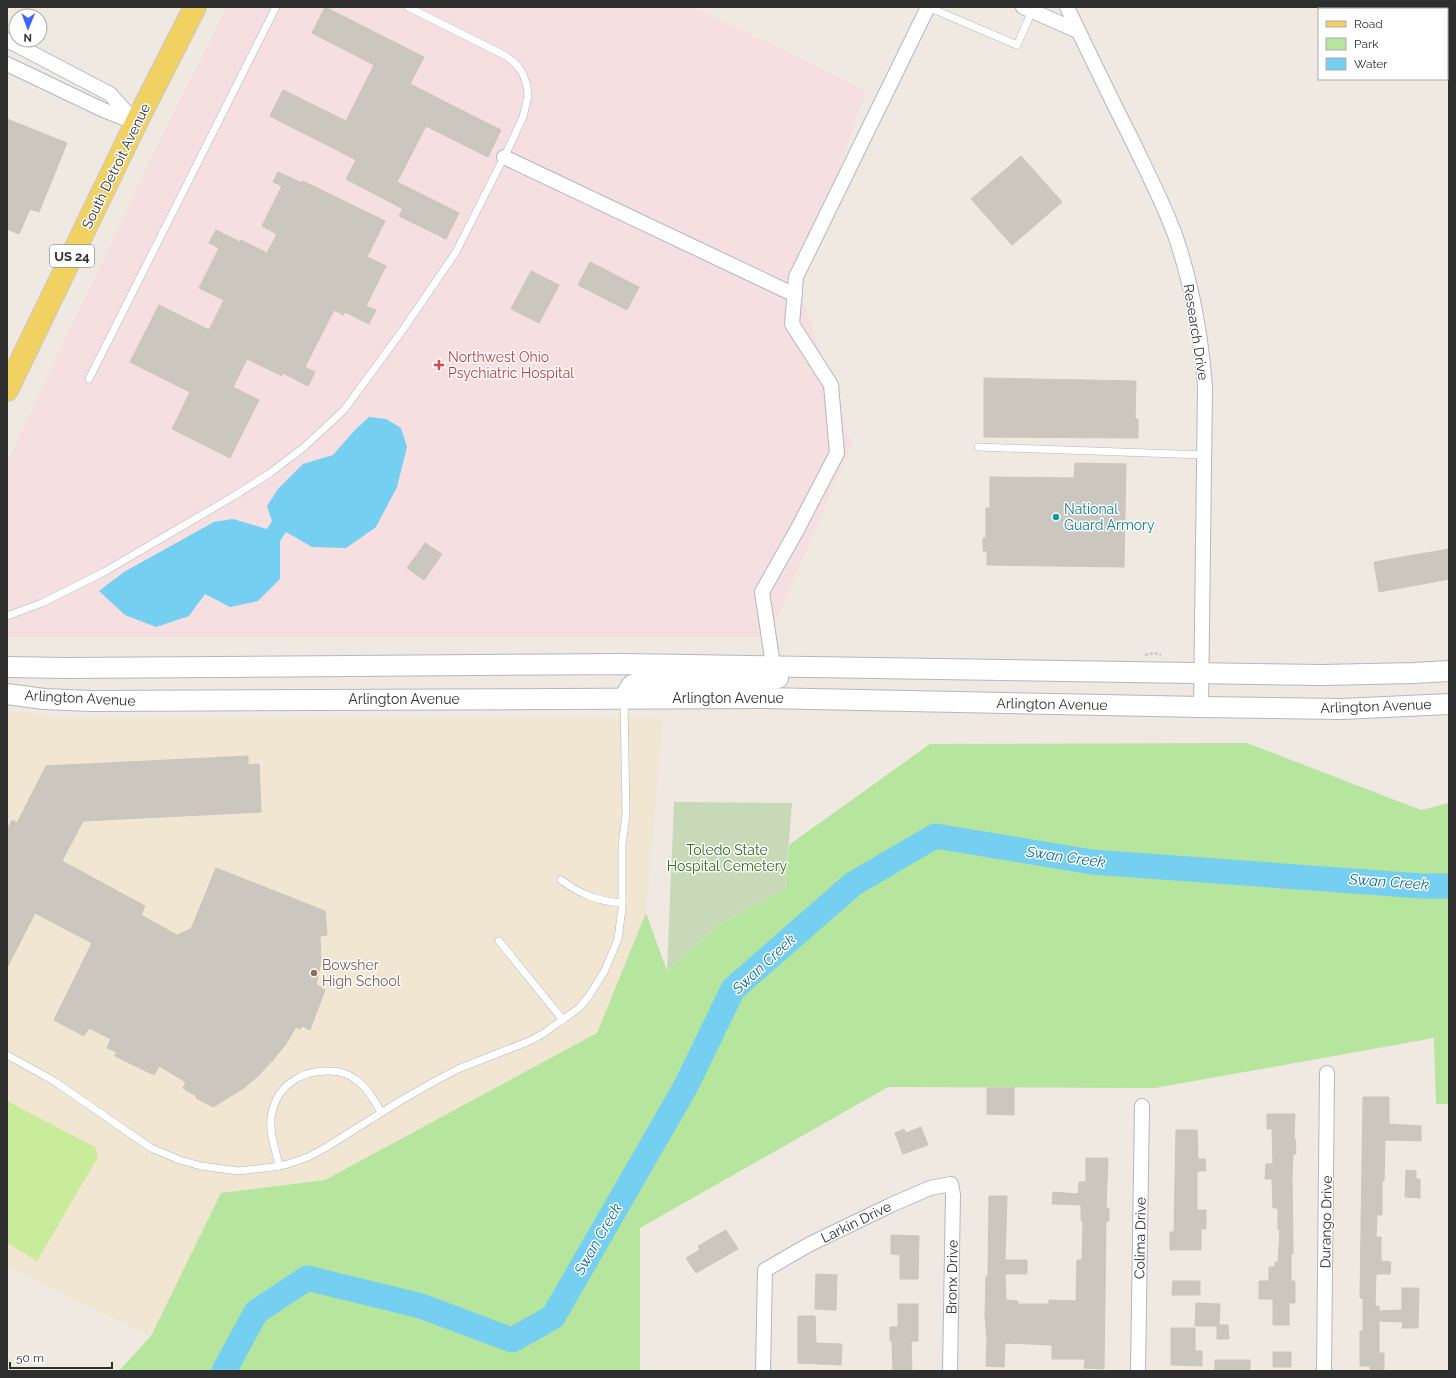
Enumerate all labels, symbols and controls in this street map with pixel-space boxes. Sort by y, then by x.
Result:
north arrow [8,8,48,48]
legend [1318,8,1448,80]
text: Road [1354,17,1383,31]
text: N [24,31,32,44]
text: Park [1354,37,1379,51]
text: Water [1354,57,1388,71]
street label: South Detroit Avenue [79,101,153,231]
road number: US 24 [50,245,94,267]
street label: Research Drive [1180,283,1212,381]
place label: Northwest Ohio Psychiatric Hospital [448,349,574,381]
marker: Northwest Ohio Psychiatric Hospital [433,359,445,371]
place label: National Guard Armory [1064,501,1155,533]
marker: National Guard Armory [1051,512,1061,522]
street label: Arlington Avenue [24,687,136,709]
street label: Arlington Avenue [672,690,784,706]
street label: Arlington Avenue [348,691,460,707]
street label: Arlington Avenue [996,695,1108,713]
street label: Arlington Avenue [1320,696,1432,716]
park label: Toledo State Hospital Cemetery [667,842,788,874]
water label: Swan Creek [1024,842,1107,871]
water label: Swan Creek [1348,870,1429,894]
water label: Swan Creek [728,930,799,998]
place label: Bowsher High School [322,957,401,989]
marker: Bowsher High School [309,968,319,978]
street label: Durango Drive [1317,1175,1335,1269]
street label: Colima Drive [1131,1197,1149,1279]
street label: Larkin Drive [818,1198,894,1246]
water label: Swan Creek [570,1200,626,1279]
street label: Bronx Drive [943,1240,961,1314]
scale bar [10,1344,112,1370]
text: 50 m [16,1351,44,1365]

